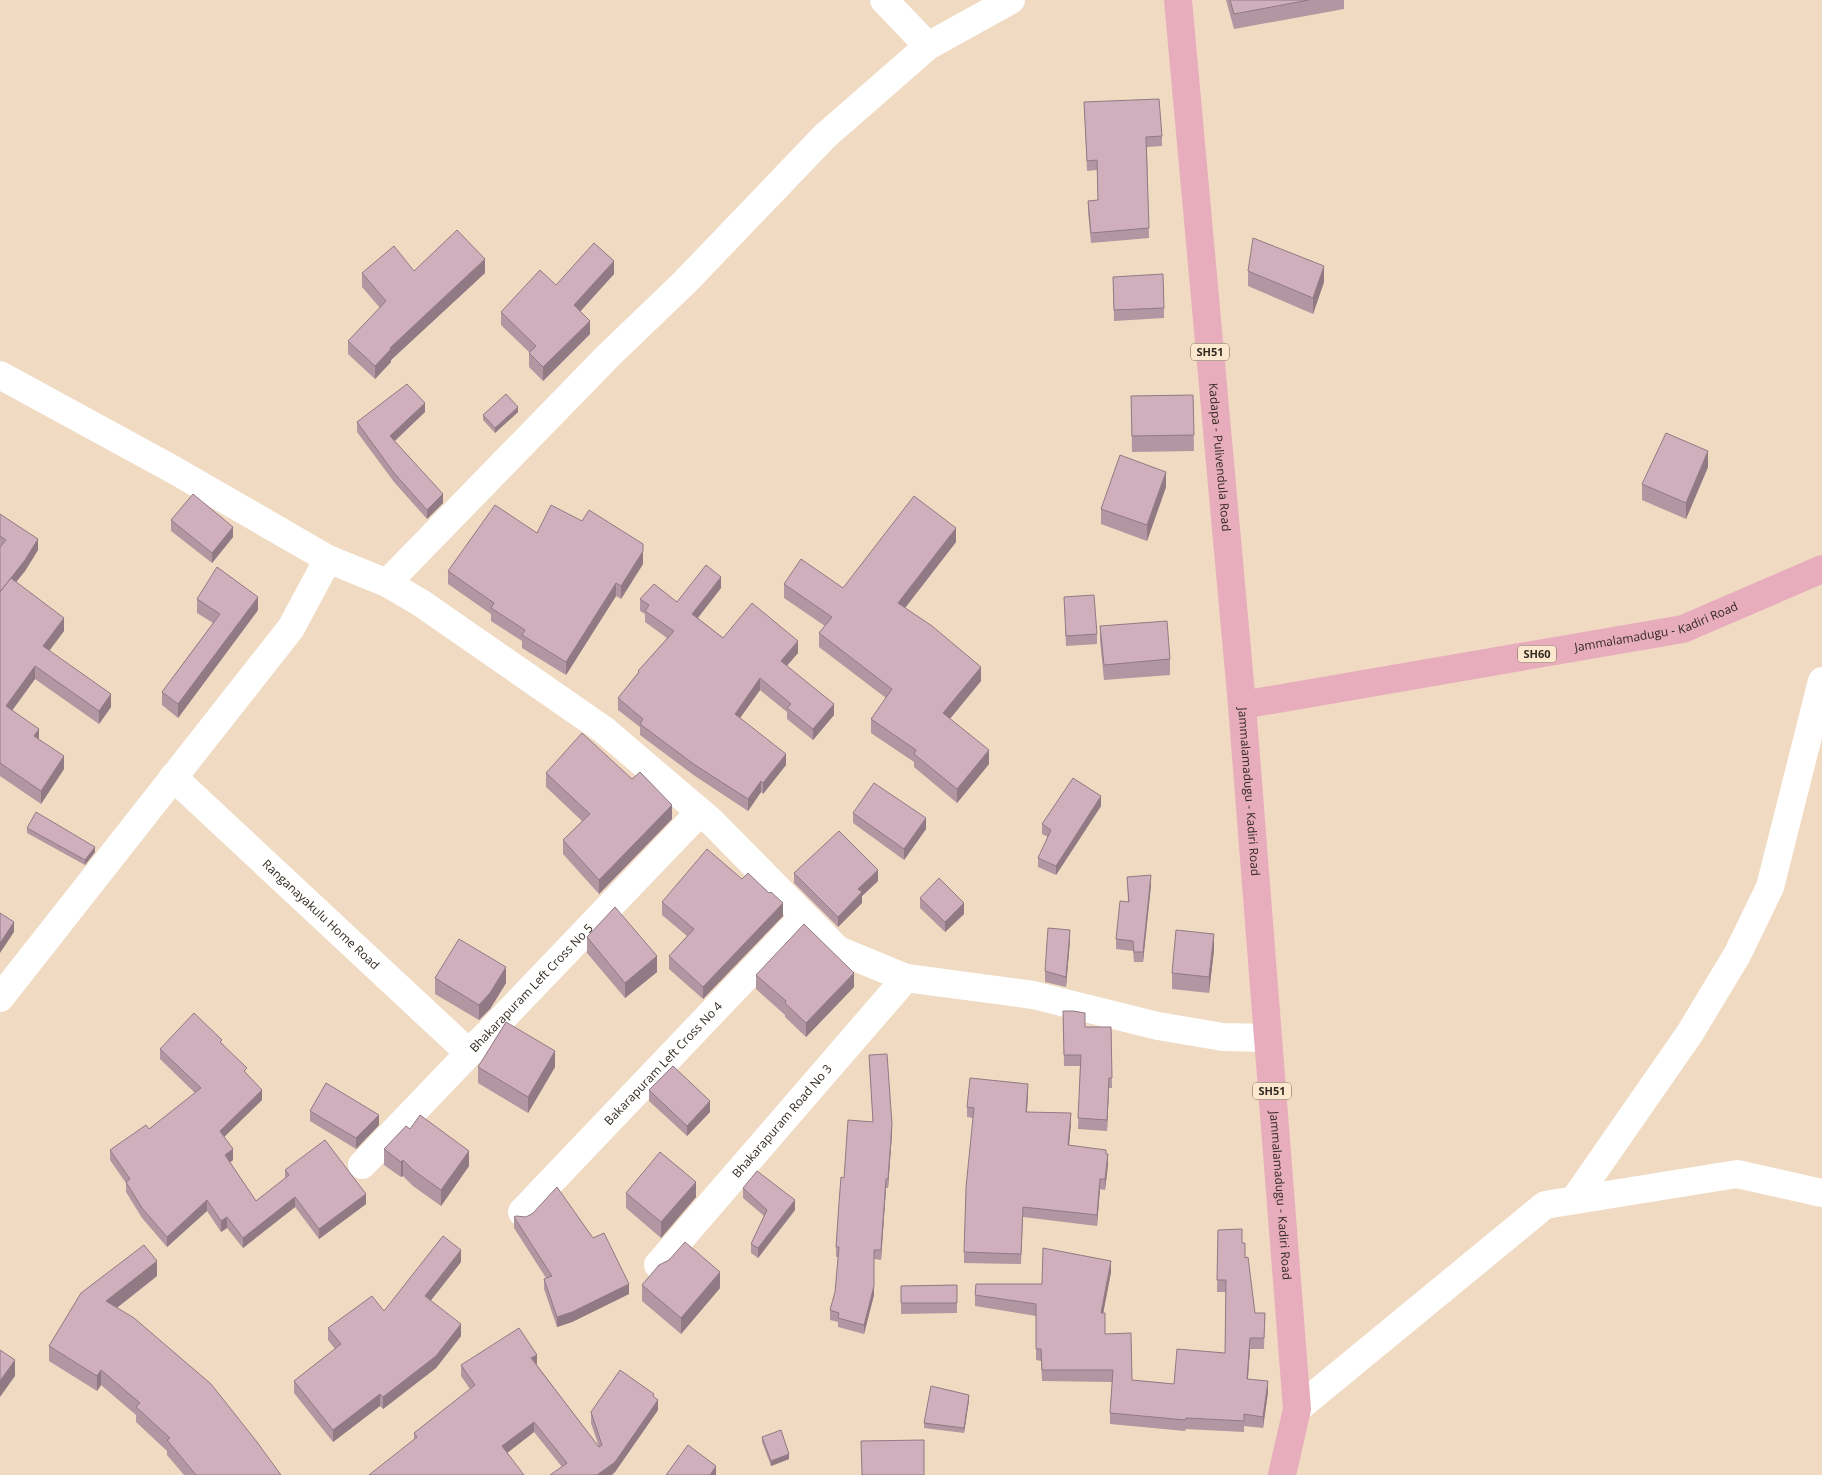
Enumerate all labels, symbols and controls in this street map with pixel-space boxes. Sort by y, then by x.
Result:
road number: SH51 [1191,344,1229,361]
street label: Kadapa - Pulivendula Road [1205,382,1235,532]
street label: Jammalamadugu - Kadiri Road [1572,597,1740,656]
road number: SH60 [1518,646,1556,662]
street label: Jammalamadugu - Kadiri Road [1234,706,1264,877]
street label: Ranganayakulu Home Road [259,856,383,973]
street label: Bhakarapuram Left Cross No 5 [466,920,597,1056]
street label: Bakarapuram Left Cross No 4 [600,998,726,1129]
street label: Bhakarapuram Road No 3 [728,1060,836,1181]
road number: SH51 [1253,1082,1291,1100]
street label: Jammalamadugu - Kadiri Road [1266,1110,1296,1281]

